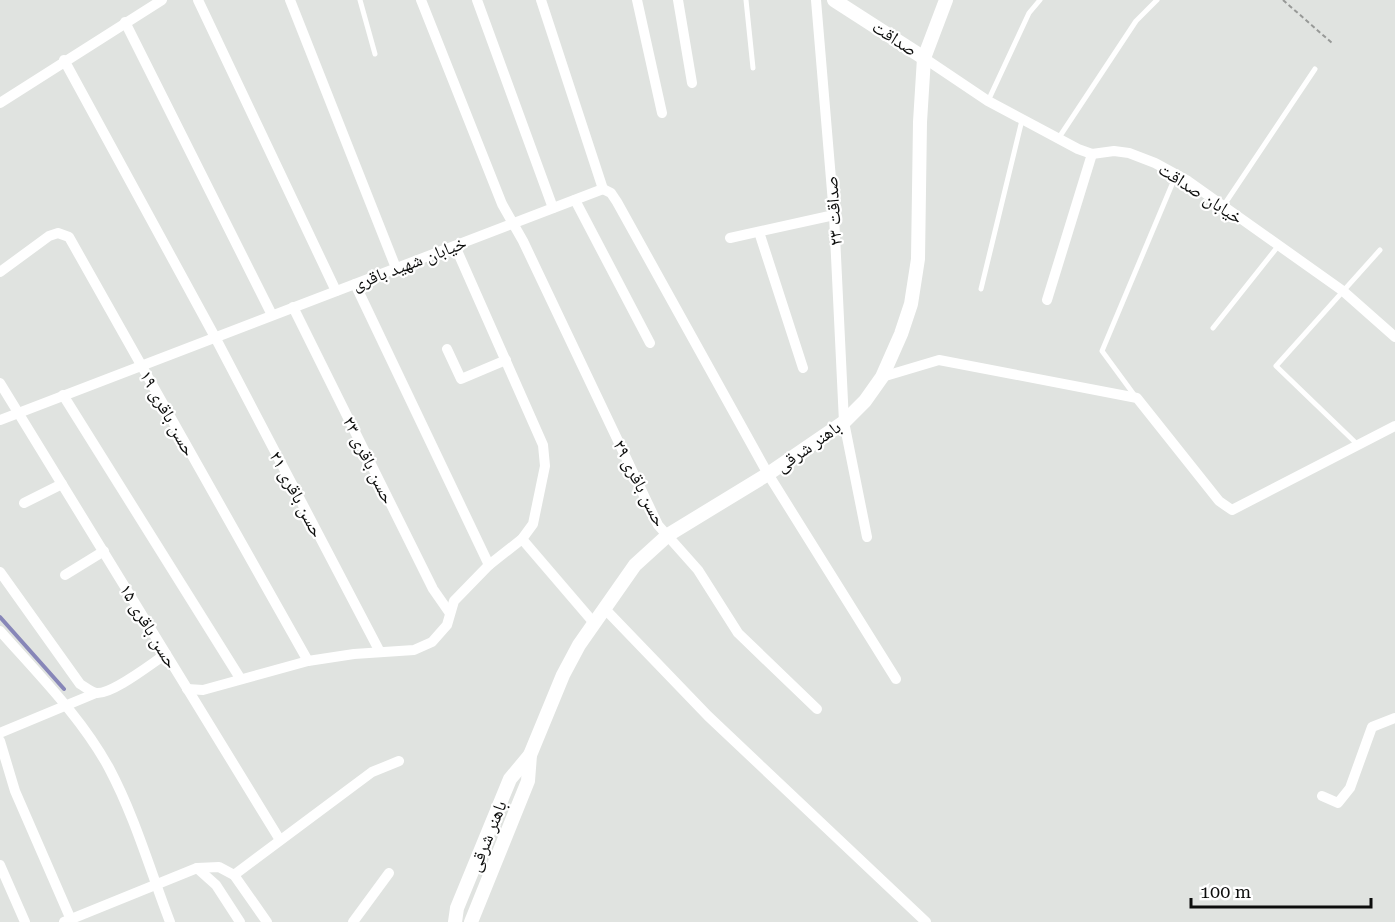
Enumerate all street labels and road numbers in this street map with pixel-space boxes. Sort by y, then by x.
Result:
street label: صداقت [869,16,921,60]
street label: خیابان صداقت [1154,158,1247,229]
street label: صداقت ۲۳ [820,175,846,247]
street label: خیابان شهید باقری [349,232,470,295]
street label: حسن باقری ۱۹ [135,367,200,460]
street label: حسن باقری ۲۳ [338,413,399,508]
street label: باهنر شرقی [771,416,845,477]
street label: حسن باقری ۲۹ [608,436,671,530]
street label: حسن باقری ۲۱ [265,447,328,541]
street label: حسن باقری ۱۵ [115,580,182,672]
street label: باهنر شرقی [463,797,512,875]

